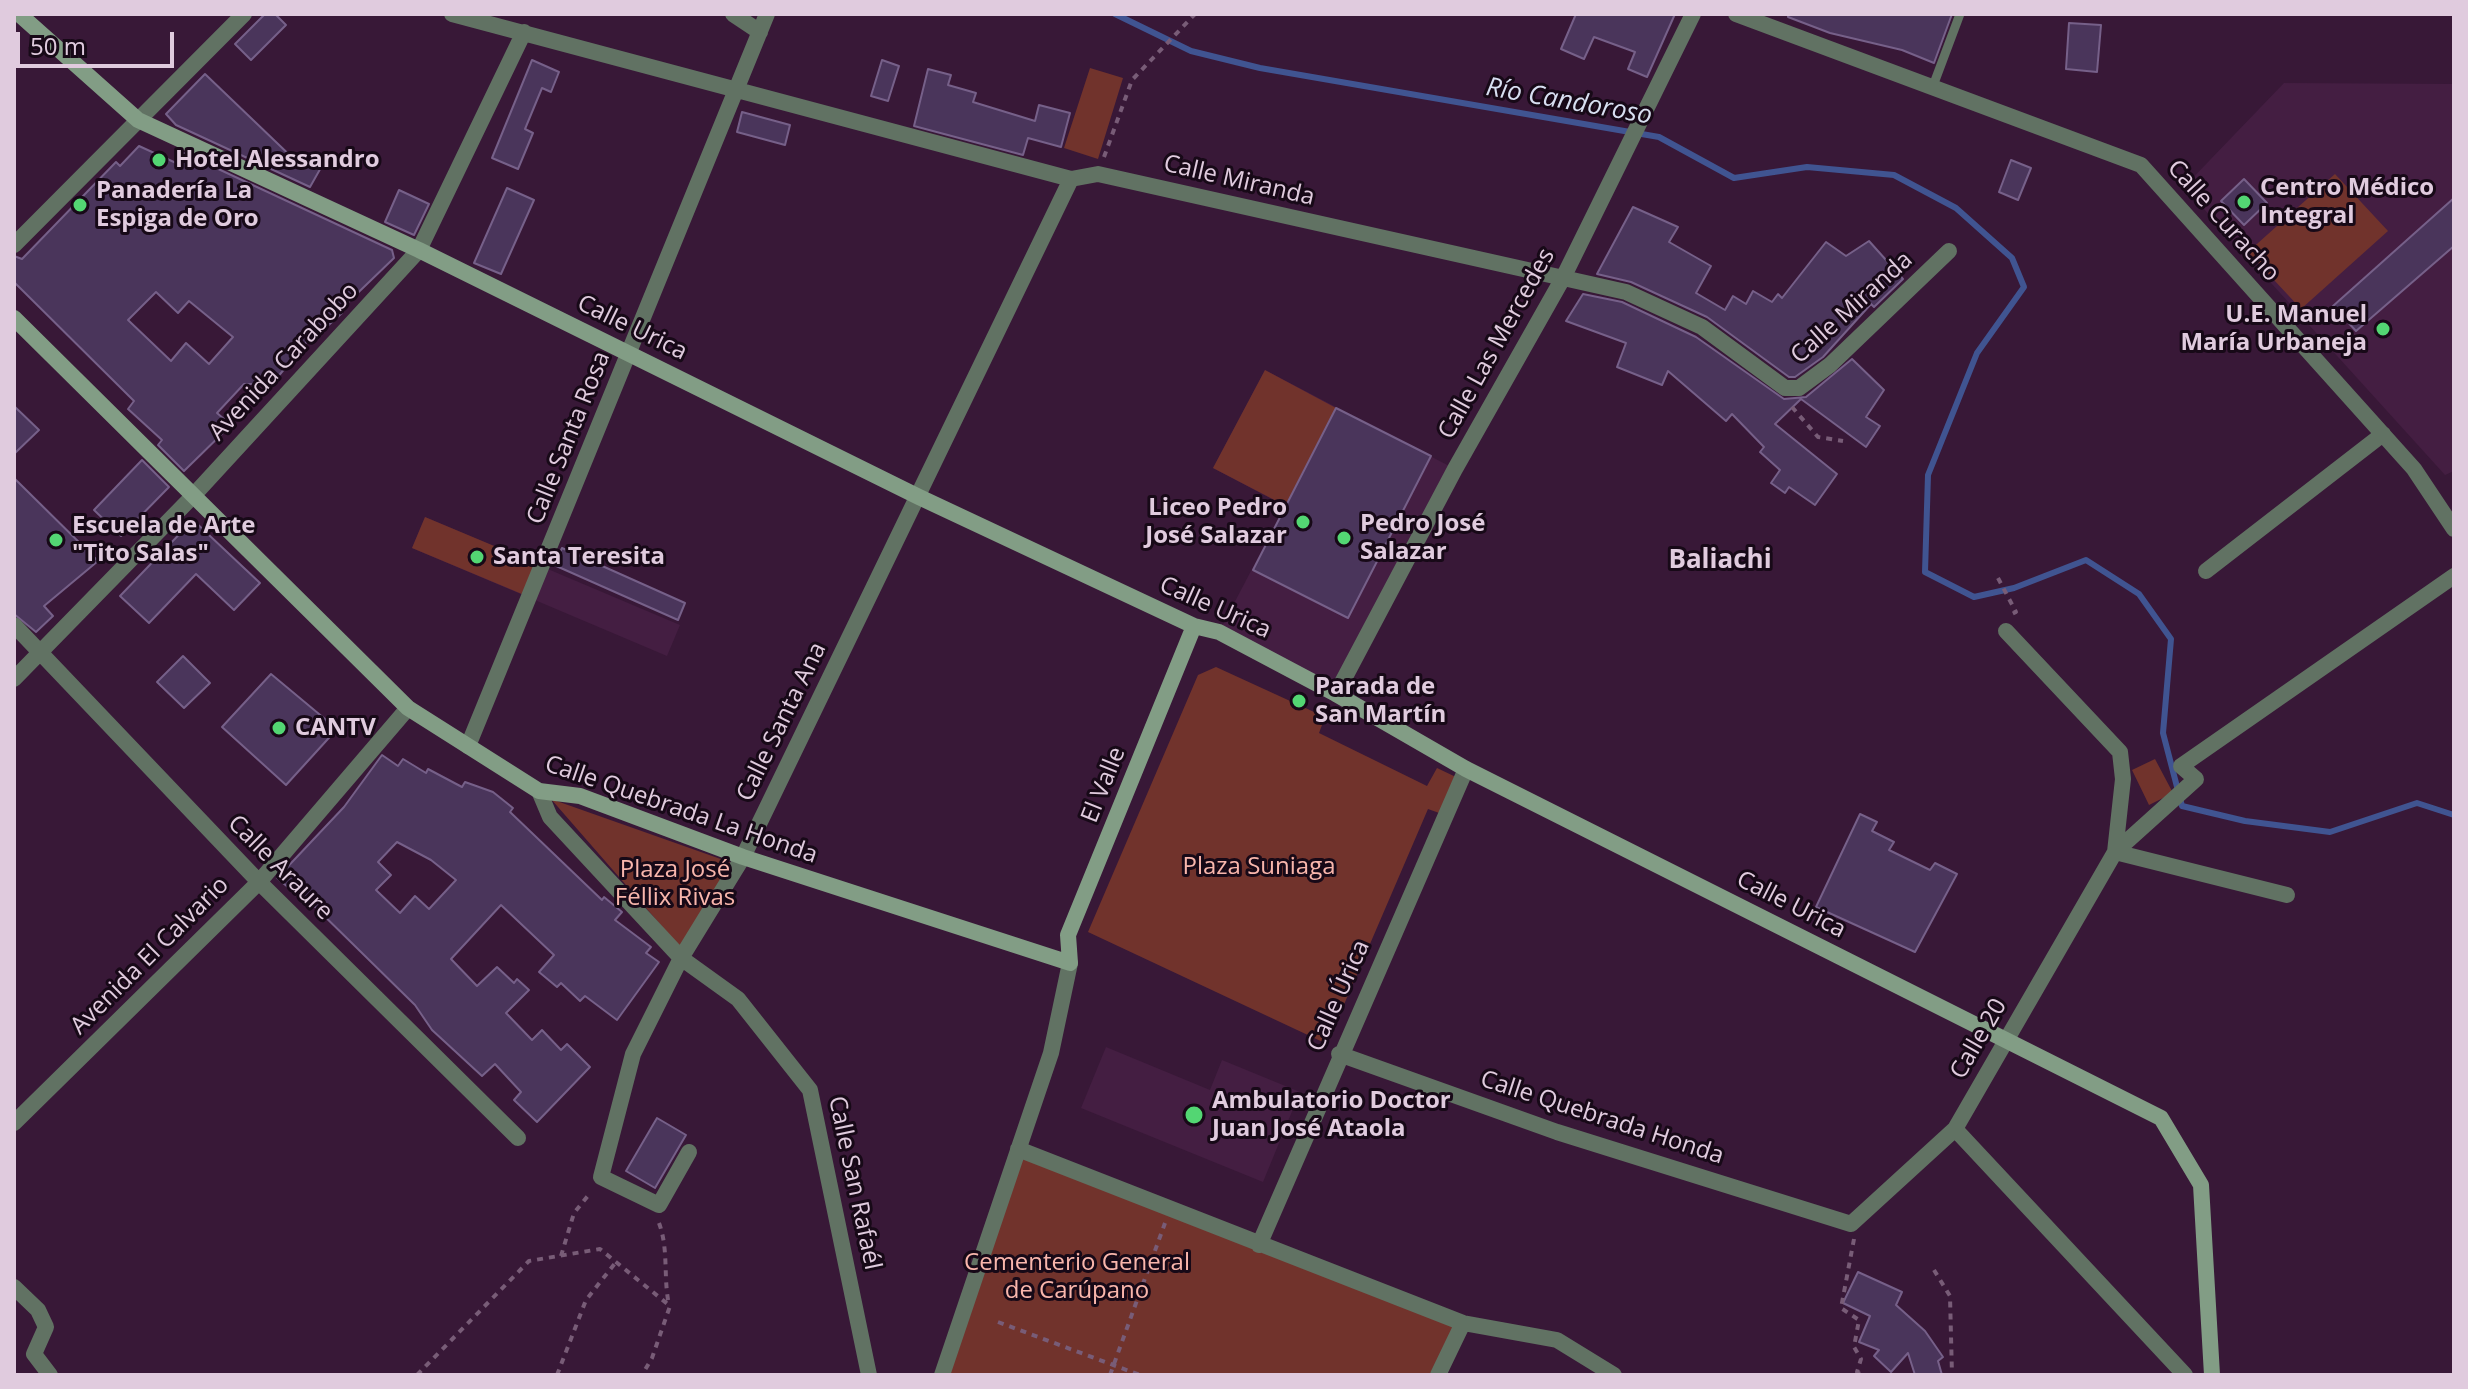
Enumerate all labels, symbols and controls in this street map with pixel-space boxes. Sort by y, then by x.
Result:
scale bar [20,16,178,66]
text: 50 m [30,29,86,62]
water label: Río Candoroso [1483,72,1655,132]
place label: Hotel Alessandro [175,146,380,174]
street label: Calle Miranda [1161,150,1317,212]
marker: Hotel Alessandro [150,151,168,169]
street label: Calle Curacho [2161,154,2285,288]
place label: Centro Médico Integral [2260,174,2434,230]
place label: Panadería La Espiga de Oro [96,177,259,233]
marker: Centro Médico Integral [2235,193,2253,211]
marker: Panadería La Espiga de Oro [71,196,89,214]
street label: Calle Las Mercedes [1433,244,1561,444]
street label: Calle Miranda [1785,246,1919,370]
street label: Avenida Carabobo [203,277,365,447]
street label: Calle Urica [572,289,692,367]
place label: U.E. Manuel María Urbaneja [2180,301,2367,357]
marker: U.E. Manuel María Urbaneja [2374,320,2392,338]
street label: Calle Santa Rosa [521,347,617,529]
place label: Liceo Pedro José Salazar [1145,494,1287,550]
place label: Pedro José Salazar [1360,510,1485,566]
place label: Escuela de Arte "Tito Salas" [72,512,255,568]
marker: Liceo Pedro José Salazar [1294,513,1312,531]
marker: Pedro José Salazar [1335,529,1353,547]
marker: Escuela de Arte "Tito Salas" [47,531,65,549]
place label: Santa Teresita [493,543,665,571]
district label: Baliachi [1668,545,1772,577]
marker: Santa Teresita [468,548,486,566]
street label: Calle Urica [1155,571,1275,645]
street label: Calle Santa Ana [731,638,833,806]
place label: Parada de San Martín [1315,673,1446,729]
marker: Parada de San Martín [1290,692,1308,710]
place label: CANTV [295,714,376,742]
marker: CANTV [270,719,288,737]
street label: El Valle [1076,743,1132,827]
street label: Calle Quebrada La Honda [541,750,821,870]
street label: Calle Araure [222,810,338,926]
park label: Plaza Suniaga [1182,853,1336,881]
park label: Plaza José Féllix Rivas [615,856,735,912]
street label: Calle Urica [1732,865,1850,945]
street label: Avenida El Calvario [65,871,235,1041]
street label: Calle Úrica [1302,936,1376,1056]
street label: Calle 20 [1945,994,2013,1084]
street label: Calle Quebrada Honda [1477,1065,1727,1171]
place label: Ambulatorio Doctor Juan José Ataola [1212,1087,1451,1143]
street label: Calle San Rafaél [822,1094,886,1272]
marker: Ambulatorio Doctor Juan José Ataola [1183,1104,1205,1126]
park label: Cementerio General de Carúpano [964,1249,1190,1305]

